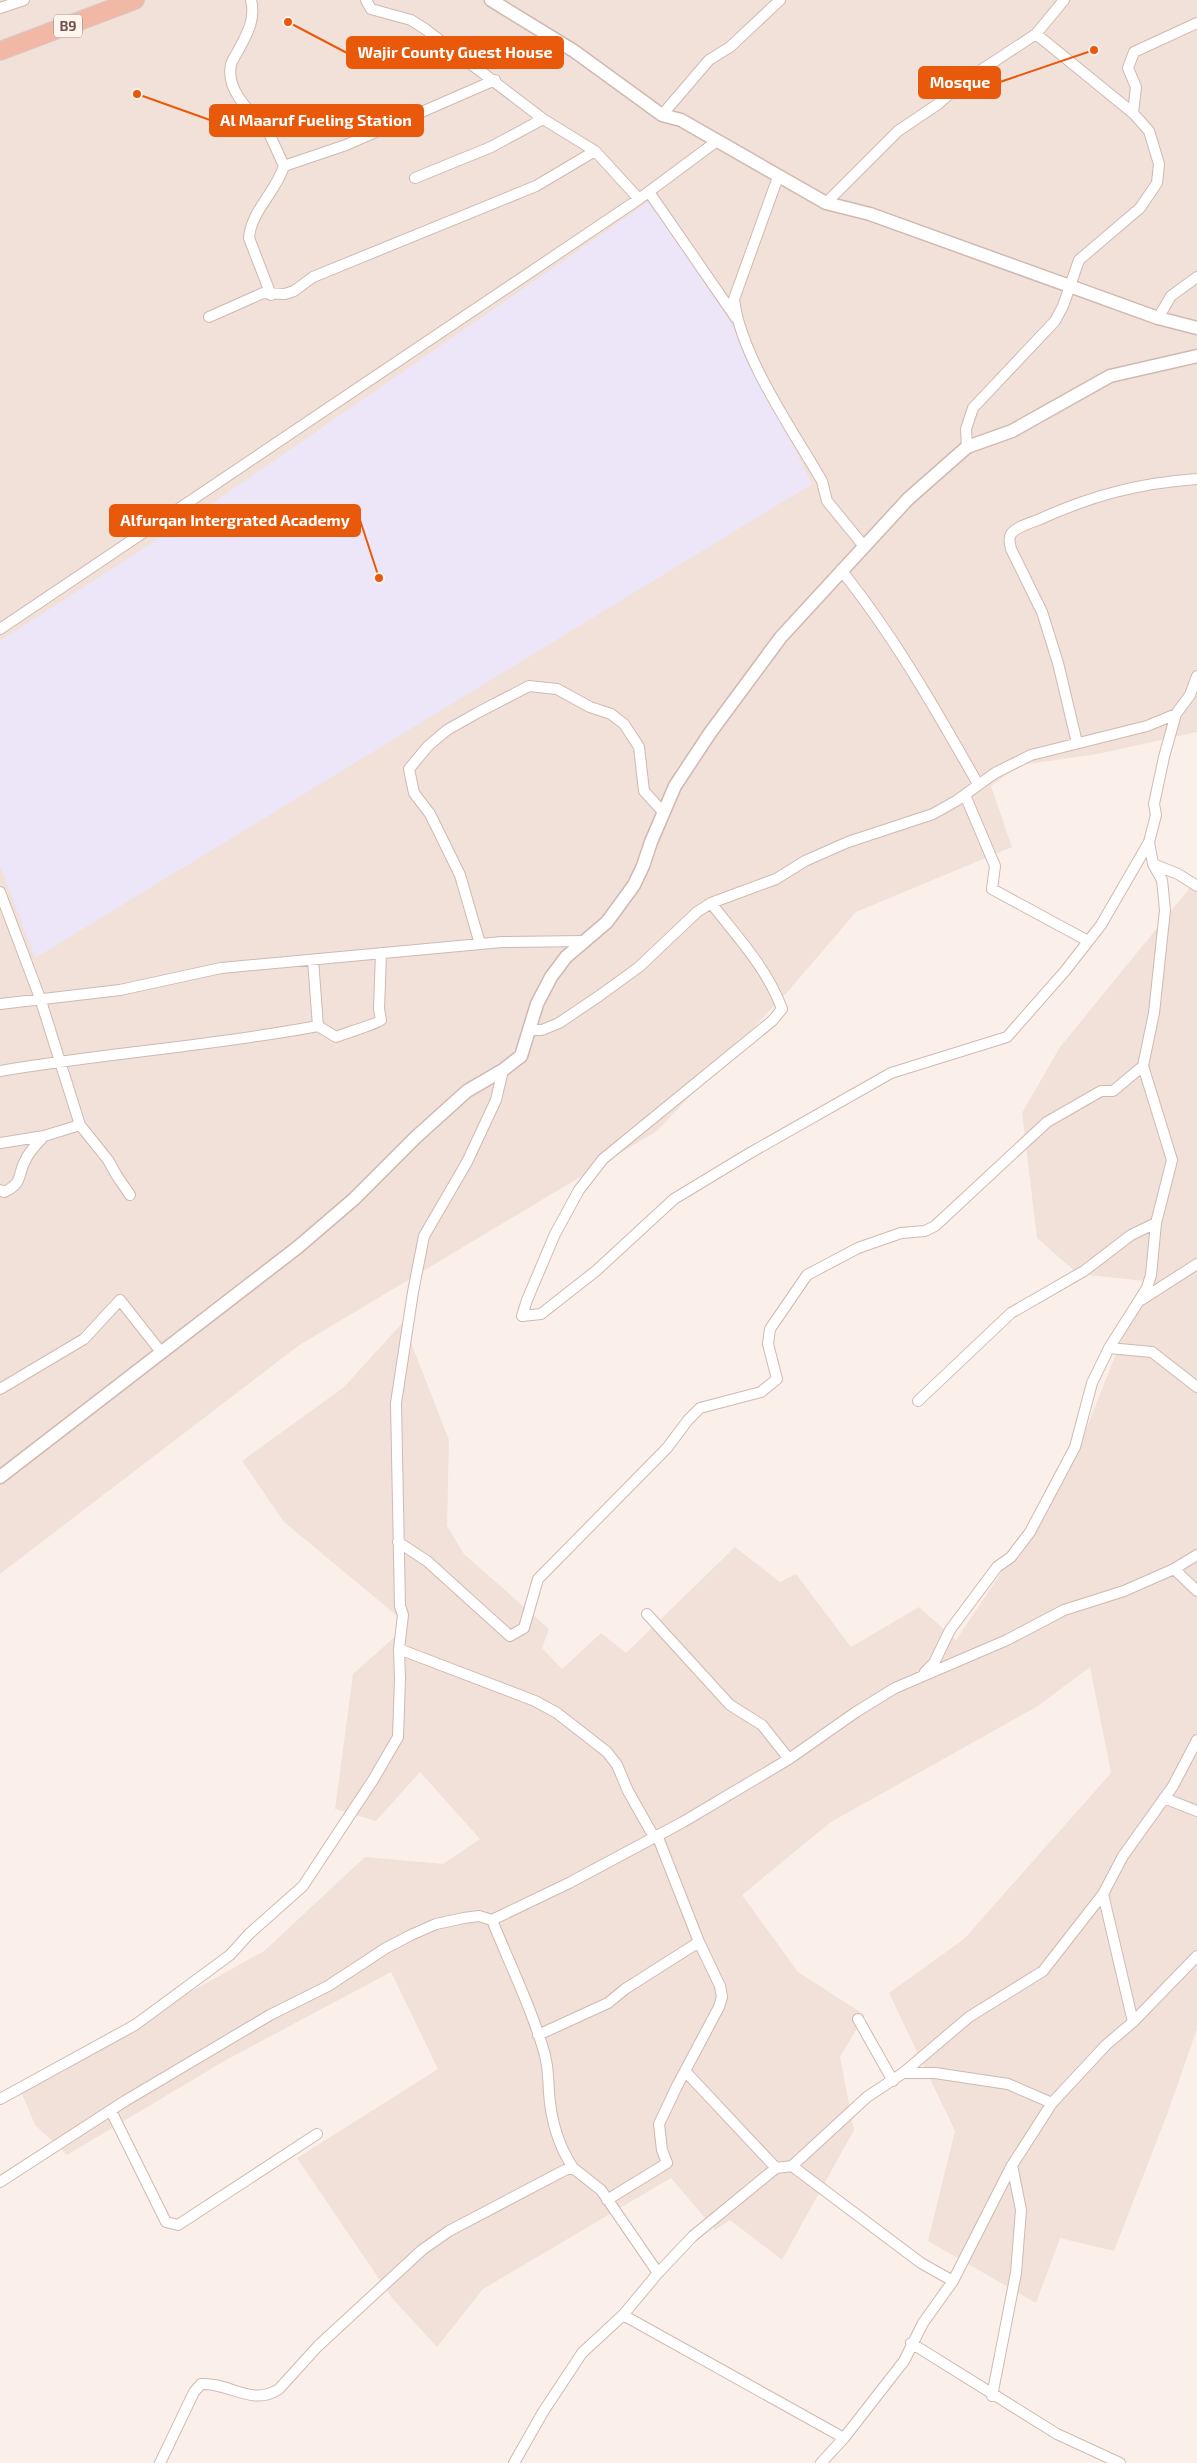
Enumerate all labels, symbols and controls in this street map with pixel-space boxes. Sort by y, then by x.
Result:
road number: B9 [54,15,82,38]
callout: Wajir County Guest House [347,37,563,68]
text: Wajir County Guest House [358,42,552,62]
callout: Mosque [919,67,1000,98]
text: Mosque [930,72,990,91]
callout: Al Maaruf Fueling Station [210,105,423,136]
text: Al Maaruf Fueling Station [220,110,412,129]
callout: Alfurqan Intergrated Academy [110,505,360,536]
text: Alfurqan Intergrated Academy [120,510,350,530]

